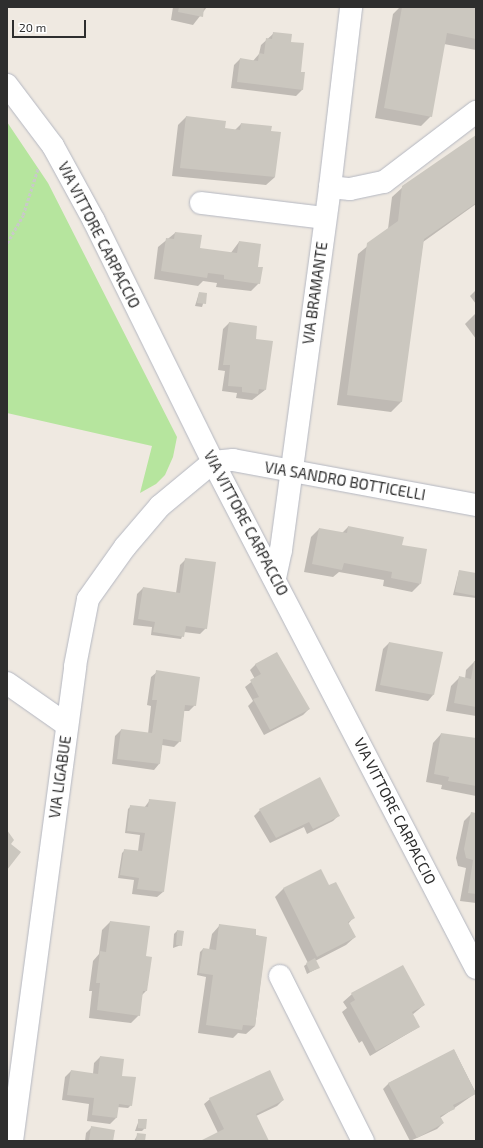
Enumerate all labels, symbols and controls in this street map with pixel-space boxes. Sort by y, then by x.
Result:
scale bar [14,12,88,38]
text: 20 m [19,20,46,34]
street label: VIA VITTORE CARPACCIO [54,158,144,312]
street label: VIA BRAMANTE [299,240,331,346]
street label: VIA VITTORE CARPACCIO [200,447,292,599]
street label: VIA SANDRO BOTTICELLI [263,458,427,504]
street label: VIA LIGABUE [45,734,75,820]
street label: VIA VITTORE CARPACCIO [350,734,440,888]

